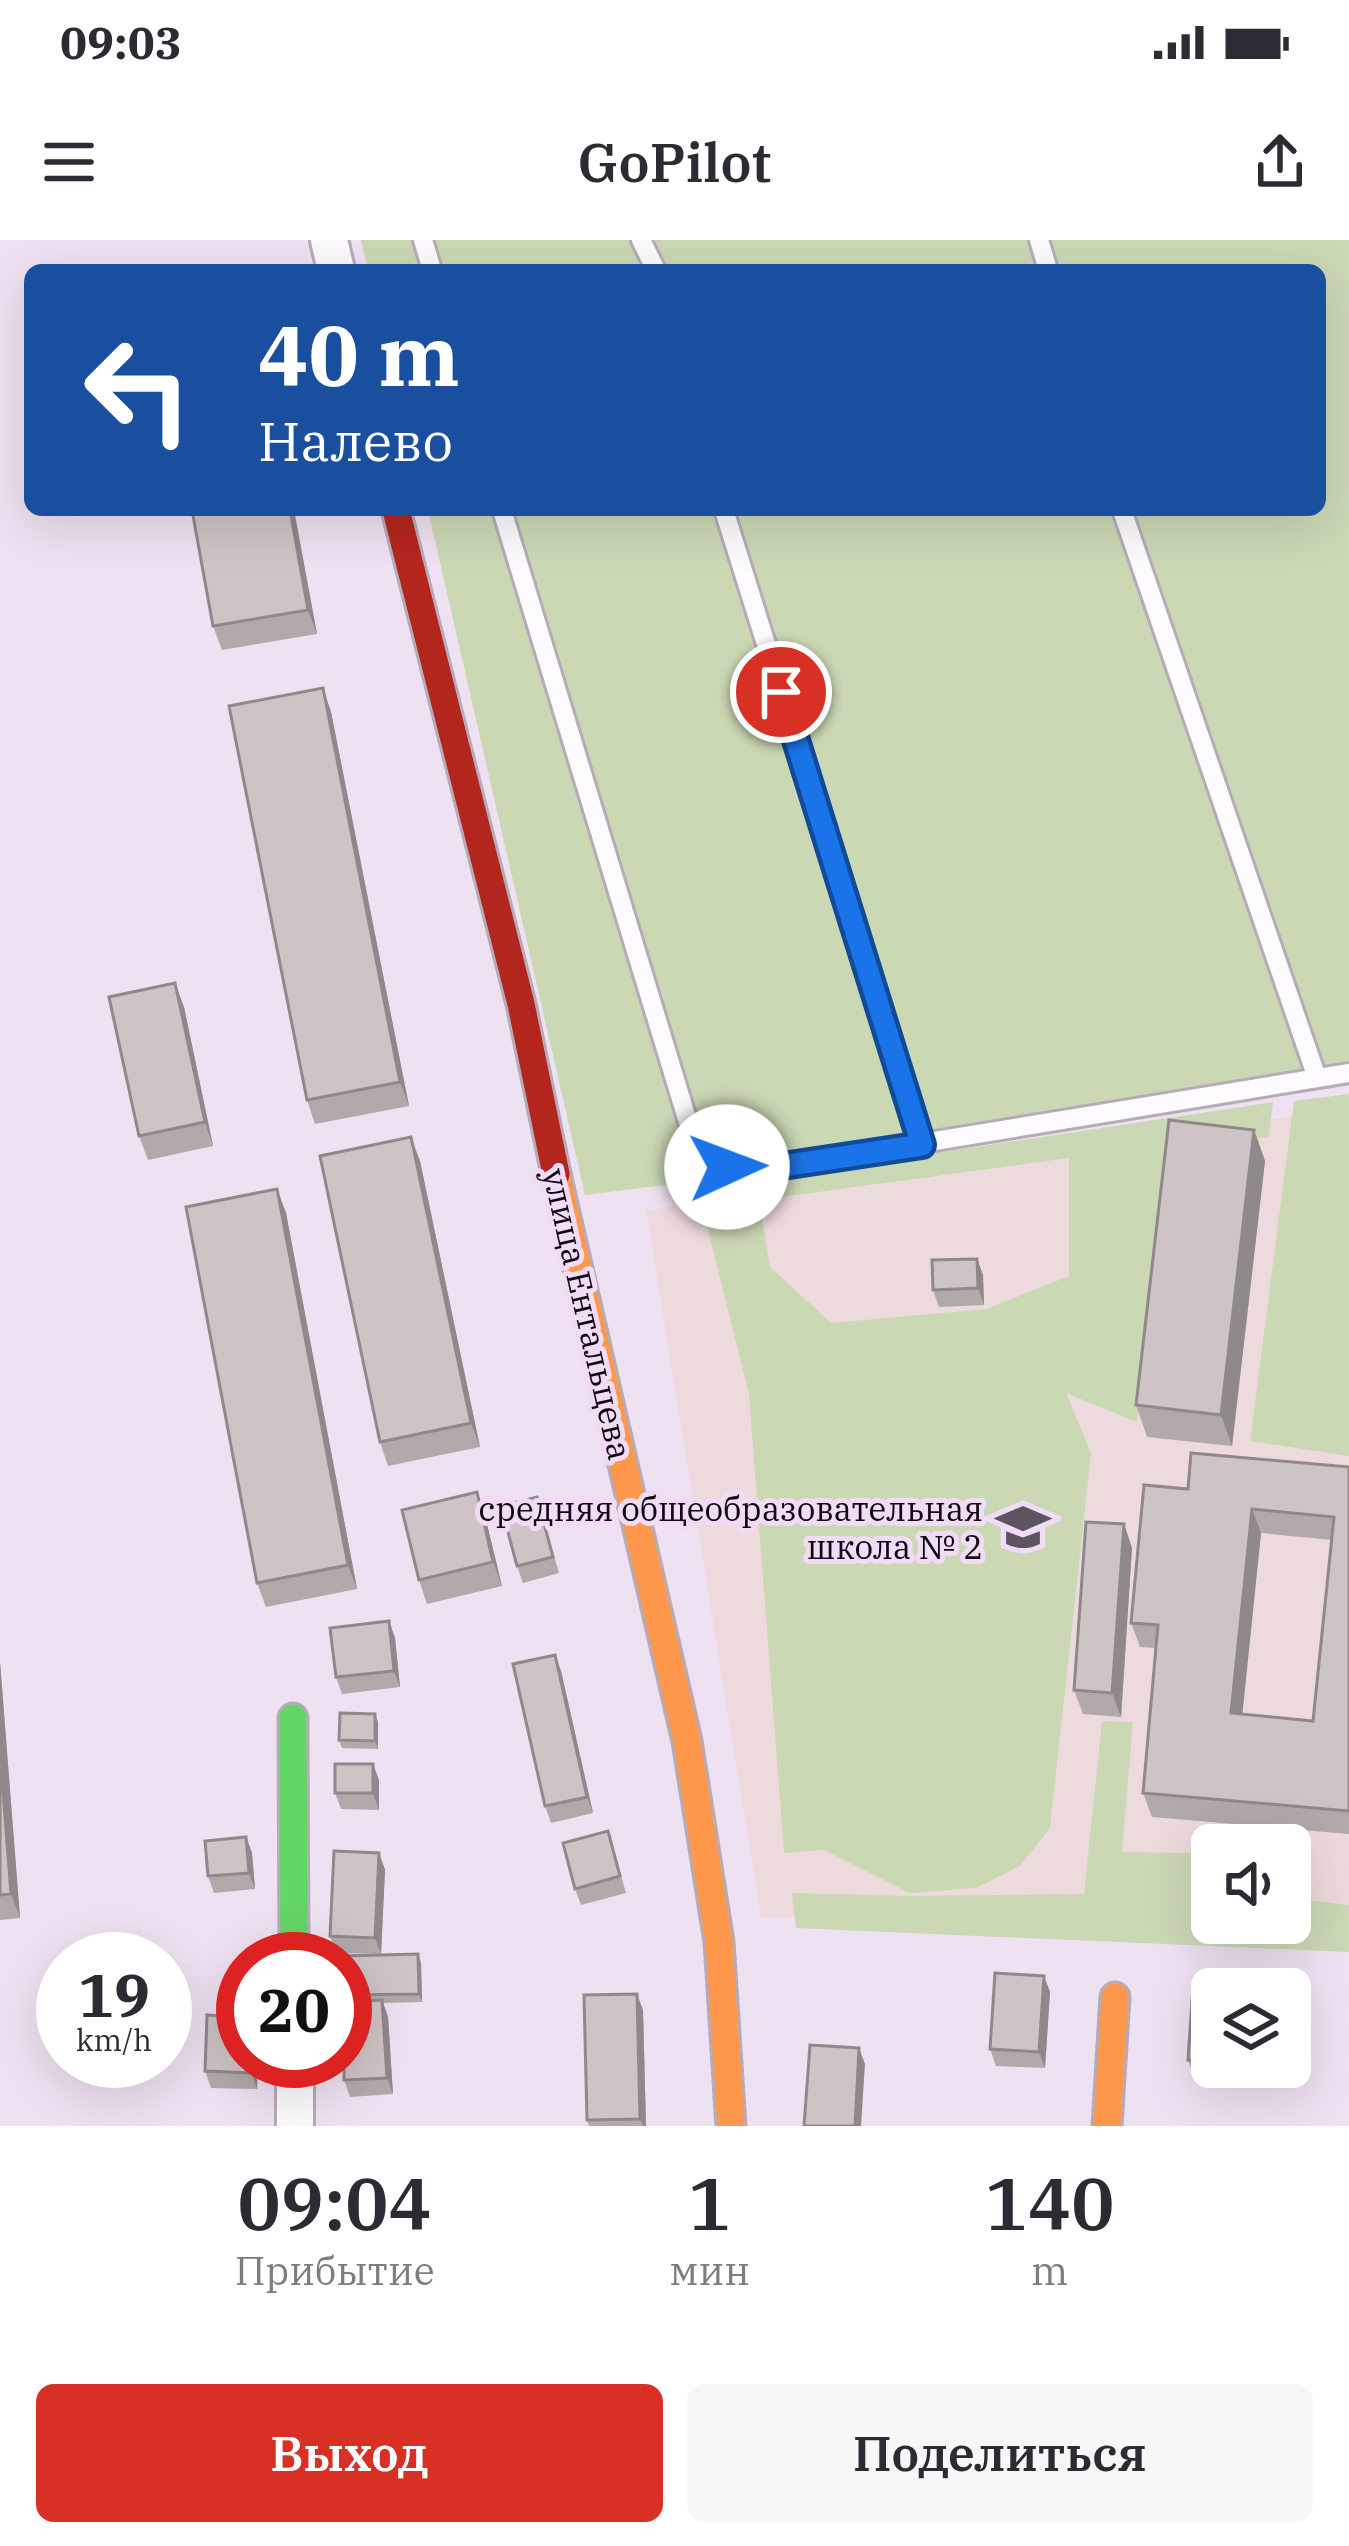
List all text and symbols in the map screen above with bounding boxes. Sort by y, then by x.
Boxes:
text: 09:03 [60,13,182,71]
text: GoPilot [578,127,771,197]
icon: menu [36,129,102,195]
icon: share [1247,129,1313,195]
text: 40 m [258,300,460,409]
icon: left [60,312,216,468]
text: Налево [258,406,453,476]
pin [730,641,832,743]
icon: arrive [748,659,814,725]
position arrow [664,1104,790,1230]
street label: улица Ентальцева [534,1164,642,1464]
place label: средняя общеобразовательная школа № 2 [478,1487,983,1568]
school or university icon: средняя общеобразовательная школа № 2 [994,1498,1052,1556]
map controls [1191,1824,1311,2088]
button: sound [1191,1824,1311,1944]
speed limit sign: 20 [216,1932,372,2088]
text: 19 [78,1955,150,2034]
button: layers [1191,1968,1311,2088]
text: km/h [76,2020,152,2059]
text: 09:04 [237,2156,432,2250]
text: 1 [688,2156,731,2250]
text: 140 [985,2156,1114,2250]
text: Прибытие [235,2245,435,2296]
text: мин [669,2245,750,2296]
text: m [1031,2245,1068,2296]
button: Выход [36,2384,663,2522]
button: Поделиться [687,2384,1313,2522]

